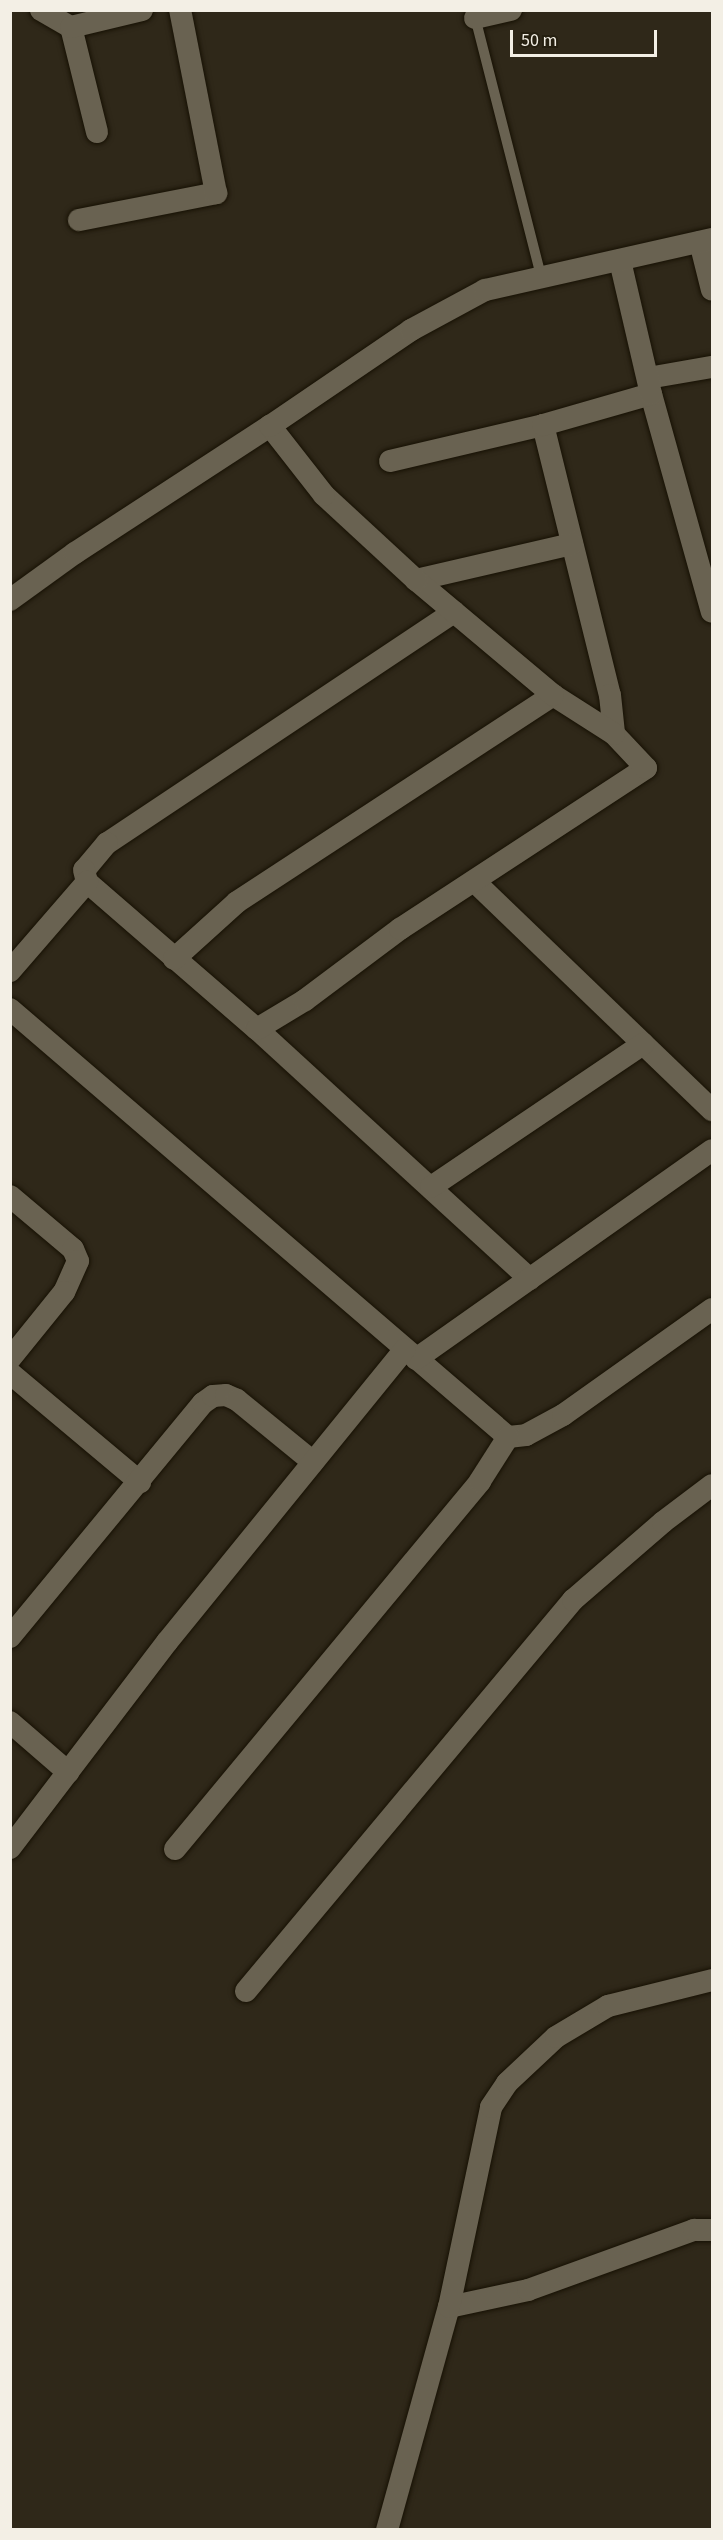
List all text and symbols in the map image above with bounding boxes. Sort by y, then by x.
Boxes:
scale bar [513,18,660,56]
text: 50 m [521,28,557,53]

